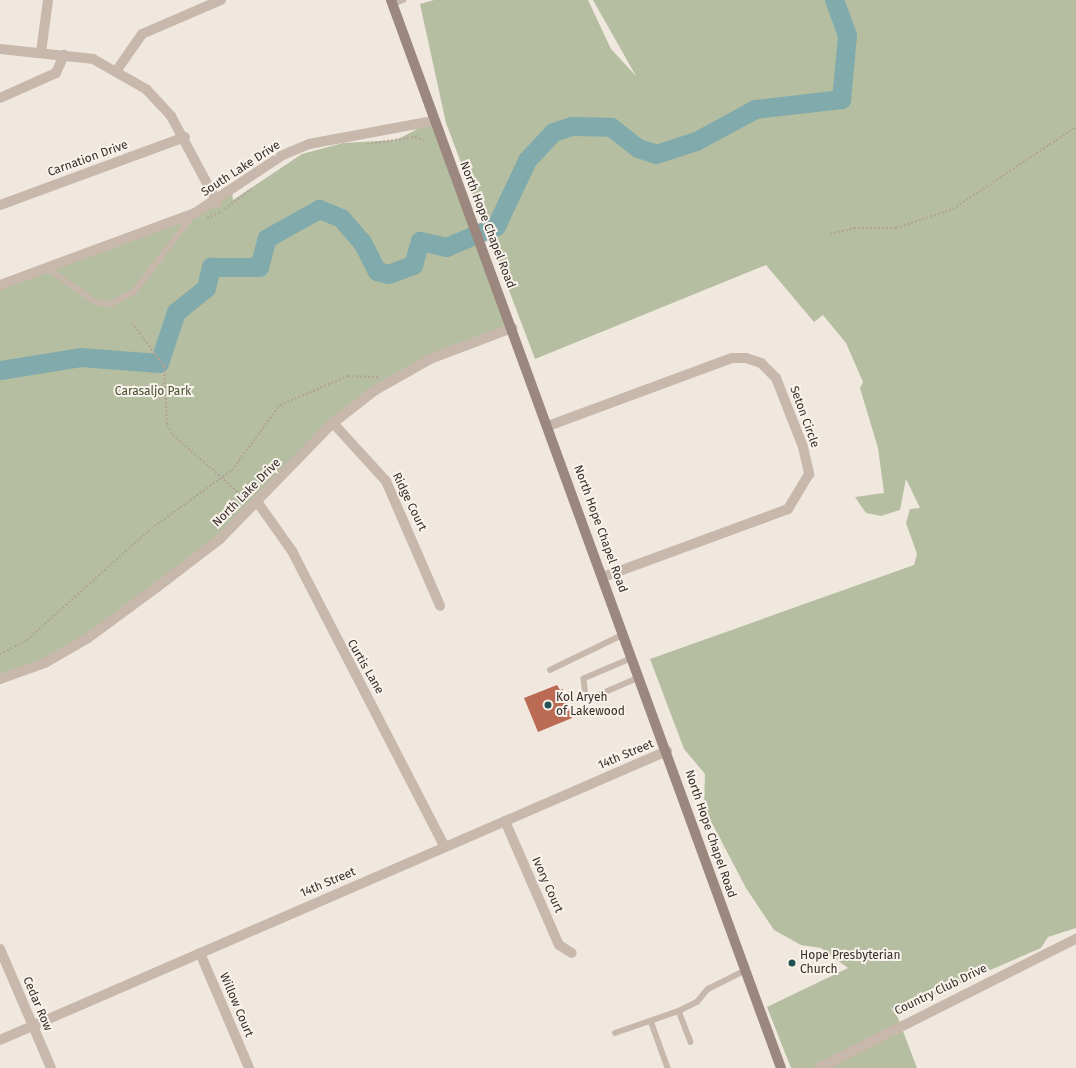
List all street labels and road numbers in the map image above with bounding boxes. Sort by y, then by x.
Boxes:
street label: Carnation Drive [46,138,130,180]
street label: South Lake Drive [199,138,283,200]
street label: North Hope Chapel Road [456,160,518,290]
street label: Seton Circle [786,384,822,450]
street label: North Lake Drive [210,456,284,530]
street label: North Hope Chapel Road [570,463,630,595]
street label: Ridge Court [389,471,429,533]
street label: Curtis Lane [344,637,386,697]
street label: 14th Street [596,737,656,773]
street label: North Hope Chapel Road [681,768,739,900]
street label: Ivory Court [528,855,566,915]
street label: 14th Street [298,865,358,901]
street label: Country Club Drive [892,961,990,1019]
street label: Willow Court [216,971,256,1039]
street label: Cedar Row [19,975,55,1033]

